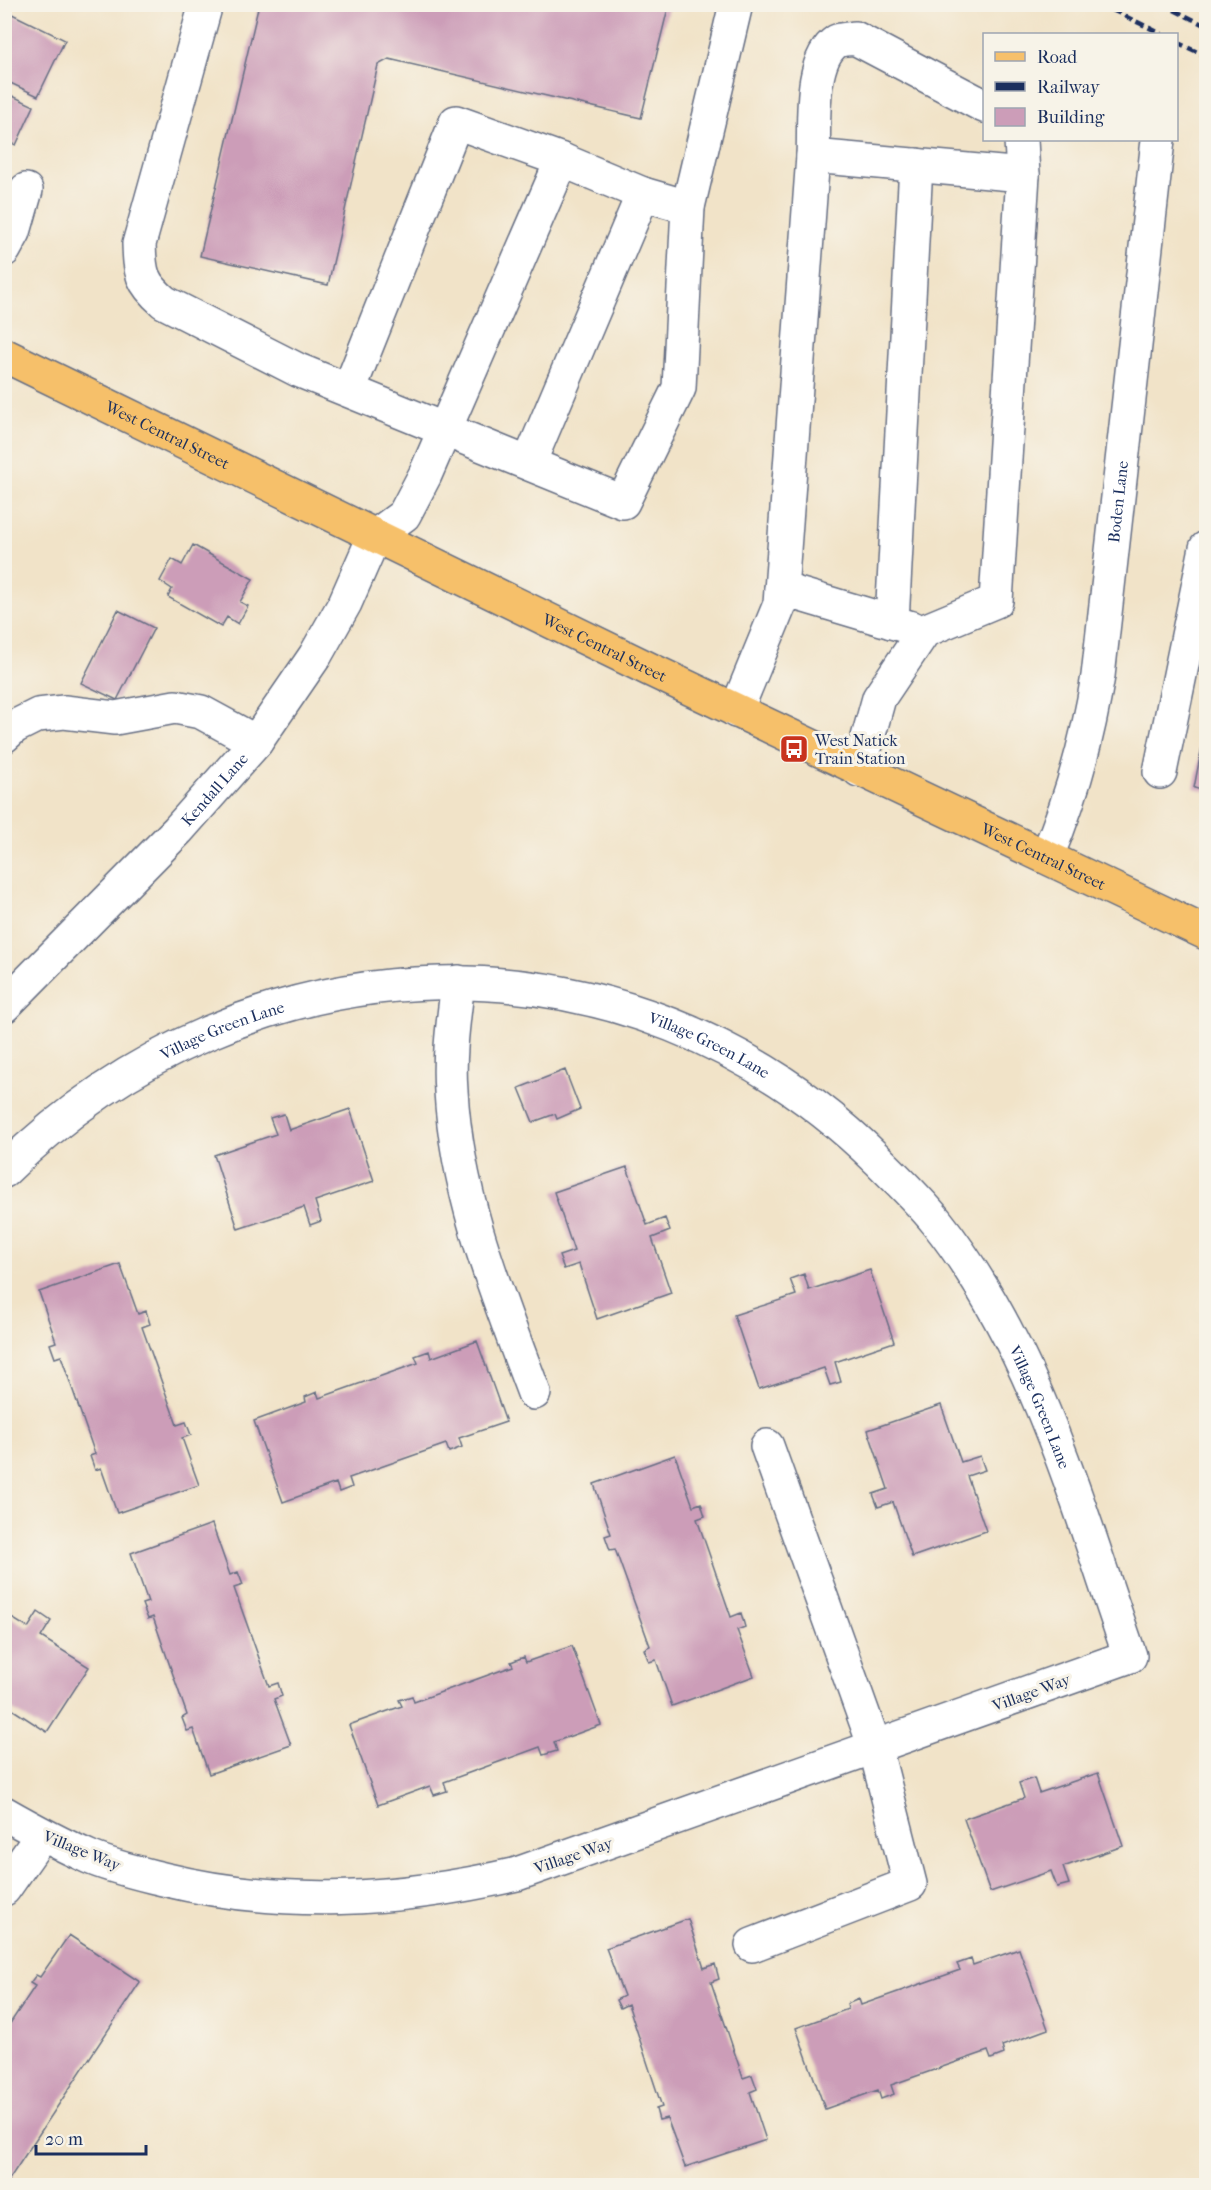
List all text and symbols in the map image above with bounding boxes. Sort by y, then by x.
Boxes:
legend [983,33,1178,141]
text: Road [1037,47,1077,68]
text: Railway [1037,77,1101,98]
text: Building [1037,107,1105,128]
street label: West Central Street [101,396,233,473]
street label: Boden Lane [1104,460,1132,544]
street label: West Central Street [538,609,670,686]
place label: West Natick Train Station [814,731,906,768]
bus stop icon: West Natick Train Station [778,733,810,765]
street label: Kendall Lane [177,749,252,830]
street label: West Central Street [977,818,1109,894]
street label: Village Green Lane [156,997,286,1064]
street label: Village Green Lane [645,1008,773,1082]
street label: Village Green Lane [1005,1341,1074,1472]
street label: Village Way [989,1669,1073,1716]
street label: Village Way [40,1826,124,1875]
street label: Village Way [531,1833,615,1878]
scale bar [36,2118,146,2156]
text: 20 m [45,2129,83,2150]

